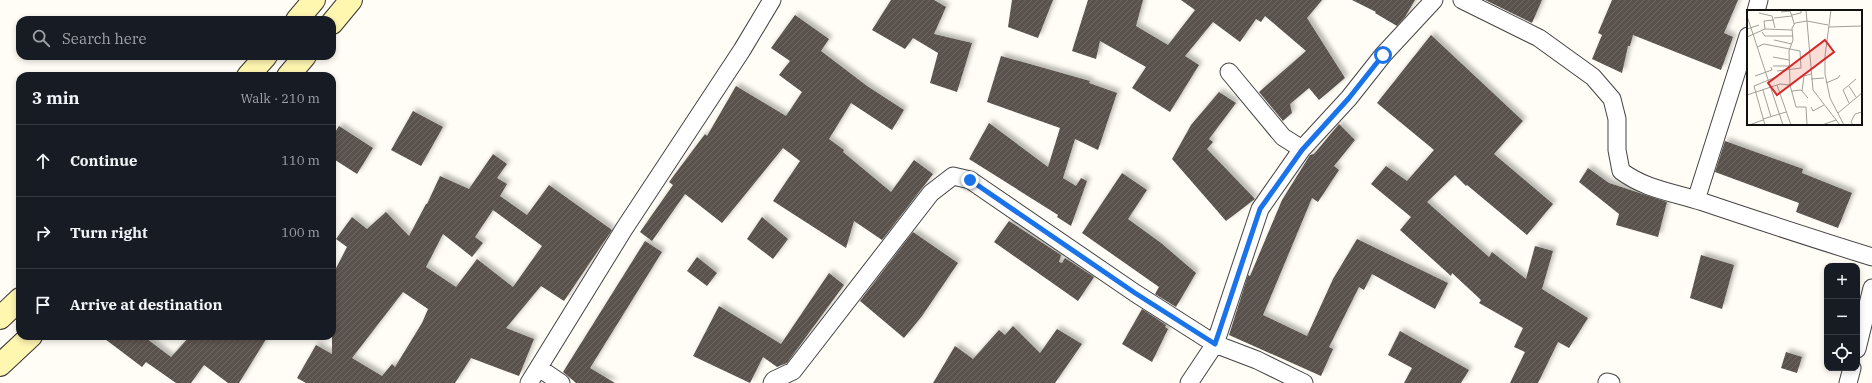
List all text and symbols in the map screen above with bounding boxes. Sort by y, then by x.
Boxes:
inset map [1747,10,1862,125]
search box [16,16,336,60]
icon: search [30,27,52,49]
text: Search here [62,29,147,48]
route start [1374,46,1392,64]
text: 3 min [32,87,80,109]
text: Walk · 210 m [241,90,320,107]
icon: ahead [32,150,54,172]
text: Continue [70,151,137,170]
text: 110 m [281,152,320,169]
route end [961,171,979,189]
icon: right [32,222,54,244]
text: Turn right [70,223,148,242]
text: 100 m [281,224,320,241]
map controls [1824,263,1860,371]
button: + [1824,263,1860,299]
icon: arrive [32,294,54,316]
text: Arrive at destination [70,295,222,314]
button: − [1824,299,1860,335]
button: locate [1824,335,1860,371]

